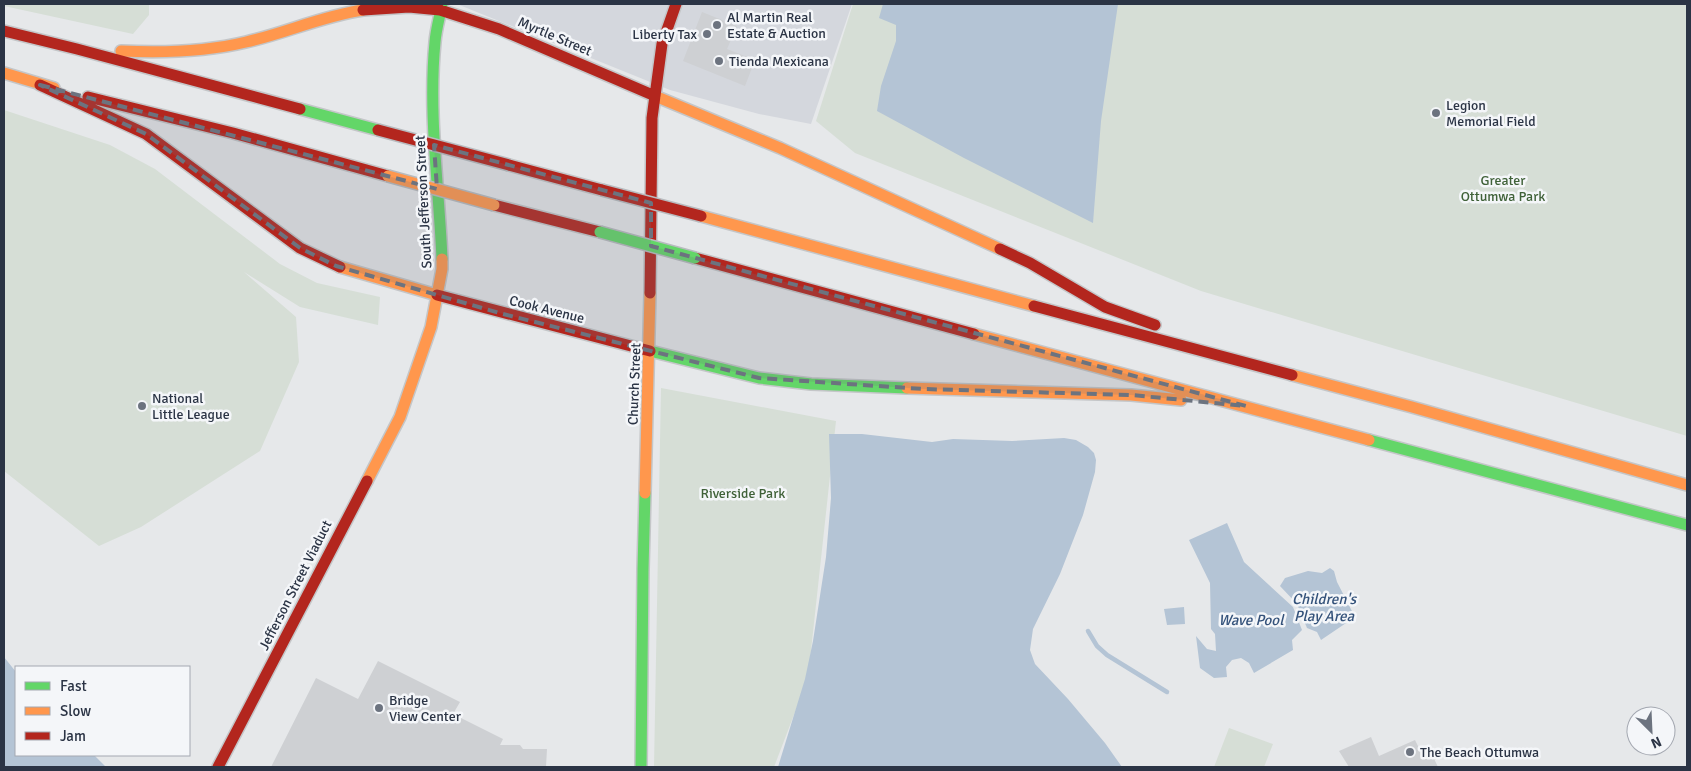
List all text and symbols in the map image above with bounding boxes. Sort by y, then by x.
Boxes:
place label: Al Martin Real Estate & Auction [727,9,826,42]
street label: Myrtle Street [515,13,594,60]
marker: Al Martin Real Estate & Auction [711,19,723,31]
place label: Liberty Tax [632,26,698,43]
marker: Liberty Tax [701,28,713,40]
place label: Tienda Mexicana [729,53,829,70]
marker: Tienda Mexicana [713,55,725,67]
place label: Legion Memorial Field [1446,97,1536,130]
marker: Legion Memorial Field [1430,107,1442,119]
street label: South Jefferson Street [412,135,435,269]
park label: Greater Ottumwa Park [1461,172,1545,205]
street label: Cook Avenue [508,292,586,327]
street label: Church Street [625,342,644,425]
place label: National Little League [152,390,230,423]
marker: National Little League [136,400,148,412]
park label: Riverside Park [701,485,785,502]
street label: Jefferson Street Viaduct [255,517,336,653]
water label: Children's Play Area [1292,590,1357,625]
water label: Wave Pool [1218,611,1285,629]
legend [15,666,190,756]
text: Fast [60,677,87,695]
place label: Bridge View Center [389,692,462,725]
text: Slow [60,702,91,720]
marker: Bridge View Center [373,702,385,714]
north arrow [1626,706,1676,756]
text: Jam [60,727,86,745]
text: N [1648,733,1664,752]
place label: The Beach Ottumwa [1420,744,1539,761]
marker: The Beach Ottumwa [1404,746,1416,758]

